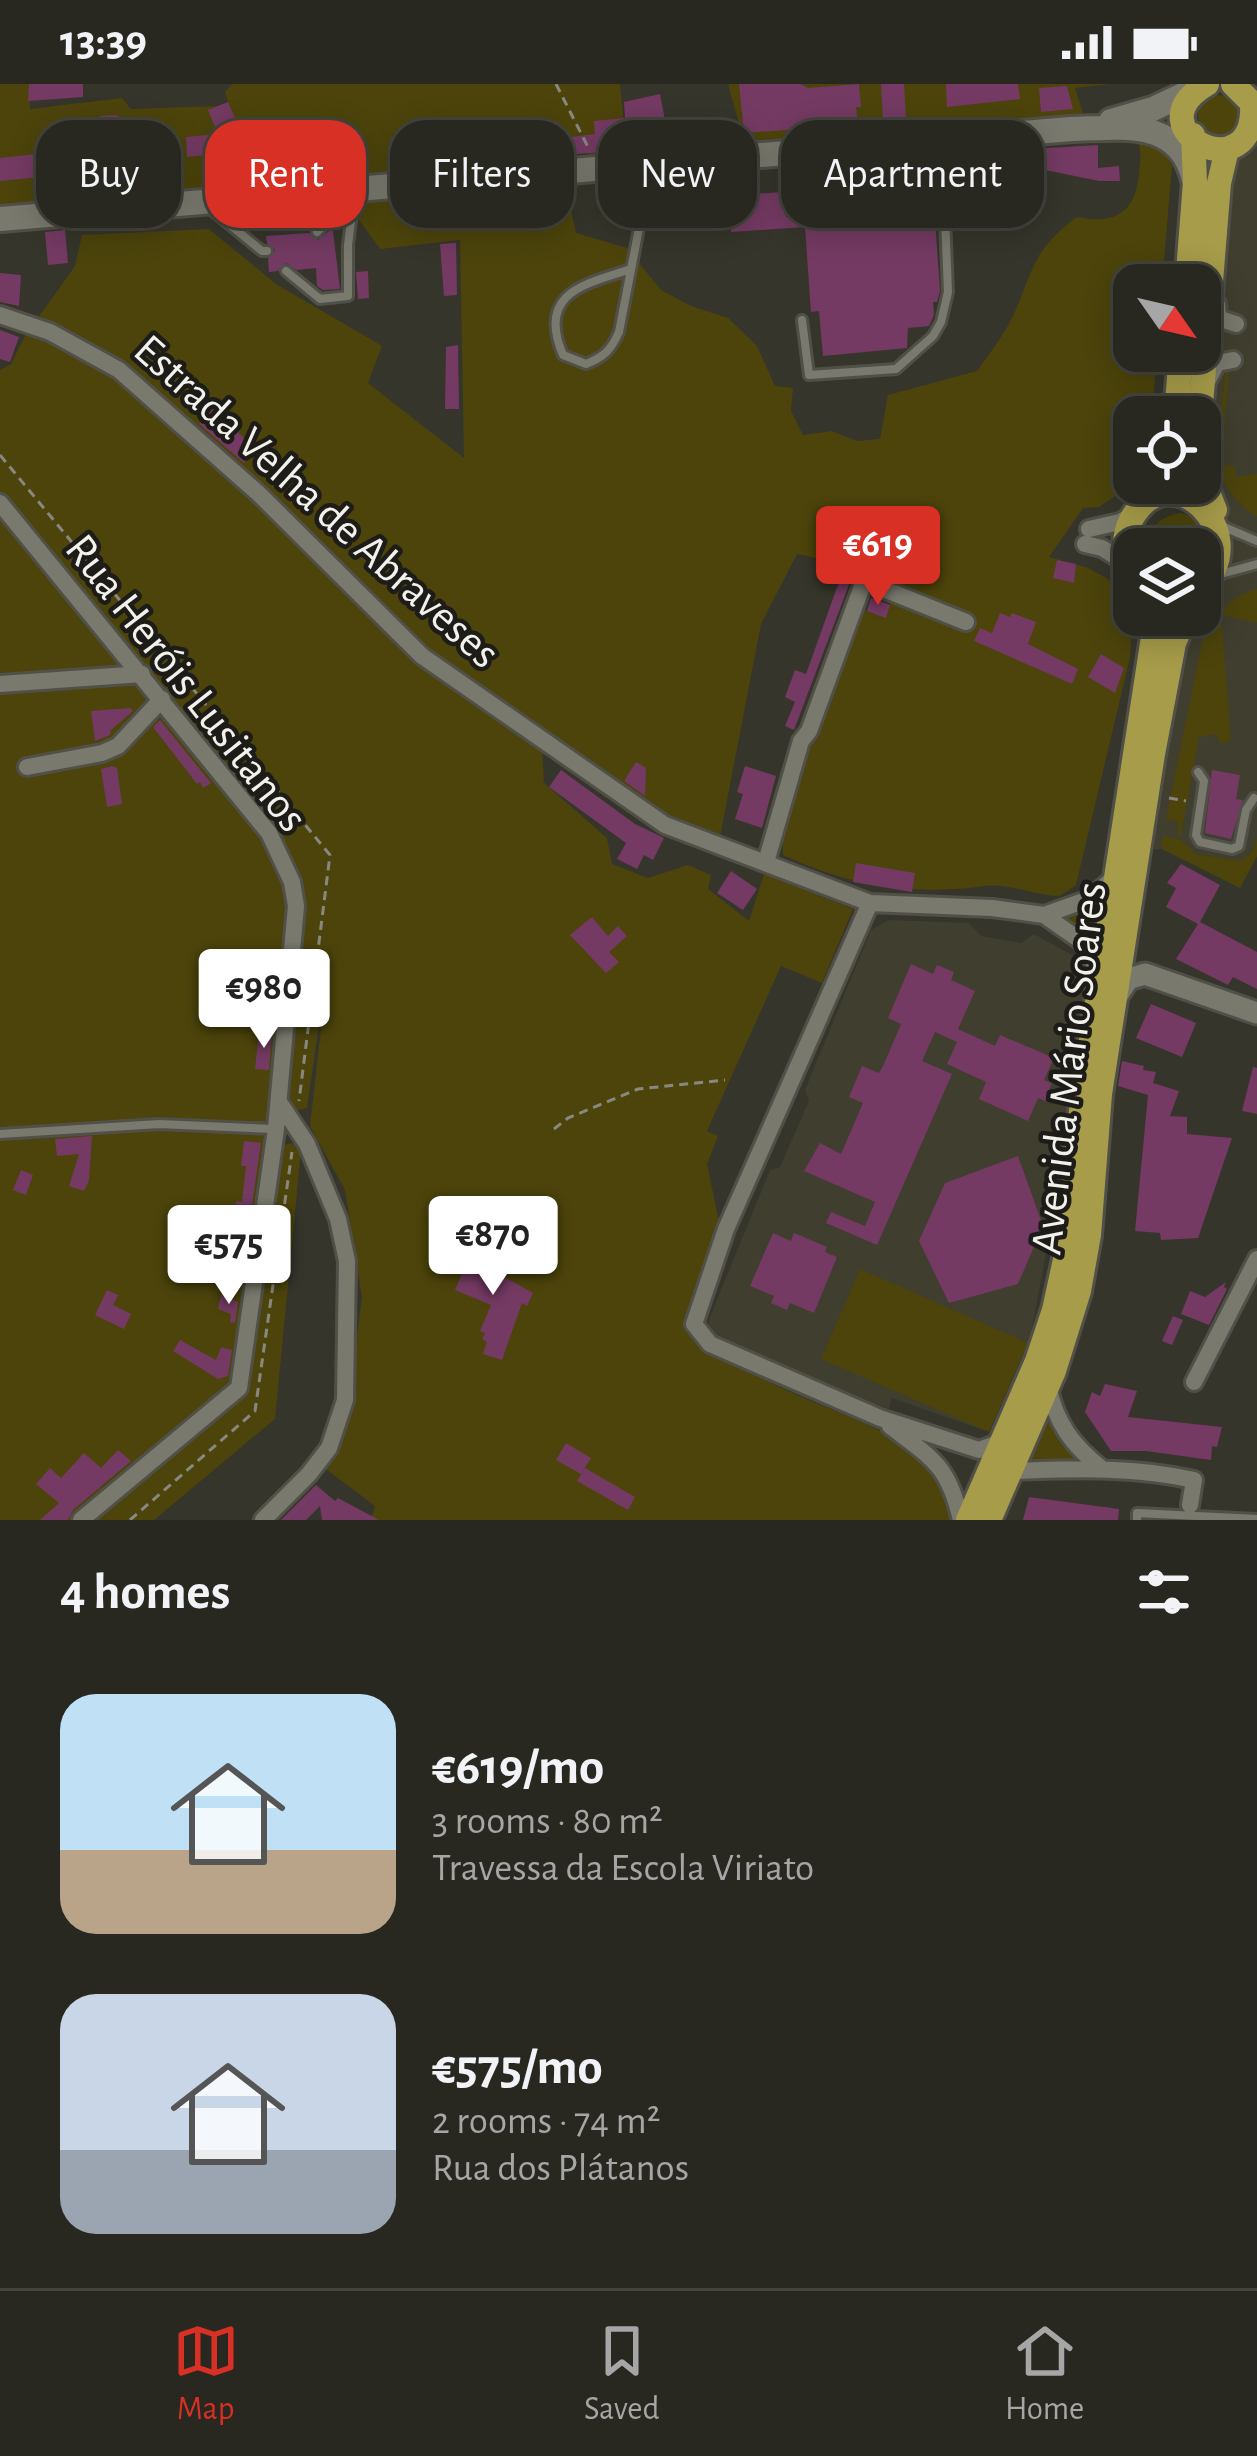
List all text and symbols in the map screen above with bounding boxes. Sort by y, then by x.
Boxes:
text: 13:39 [60,19,147,64]
chip: Buy [36,120,181,228]
chip: Rent [205,120,366,228]
chip: Filters [390,120,574,228]
chip: New [598,120,757,228]
chip: Apartment [781,120,1044,228]
north arrow [1113,264,1221,372]
map controls [1113,264,1221,636]
street label: Estrada Velha de Abraveses [125,327,507,677]
button: locate [1113,396,1221,504]
pin: €619 [807,506,949,608]
text: €619 [843,525,913,564]
street label: Rua Heróis Lusitanos [56,527,316,841]
button: layers [1113,528,1221,636]
street label: Avenida Mário Soares [1024,879,1115,1257]
pin: €980 [193,949,335,1051]
text: €980 [226,968,302,1007]
pin: €870 [422,1196,564,1298]
pin: €575 [158,1205,300,1307]
text: €870 [456,1215,530,1254]
text: €575 [195,1224,263,1263]
icon: filters [1131,1559,1197,1625]
text: 4 homes [60,1567,230,1618]
icon: home [156,1742,300,1886]
text: €619/mo [432,1742,604,1793]
text: 3 rooms · 80 m² [432,1802,663,1841]
text: Travessa da Escola Viriato [432,1849,814,1888]
icon: home [156,2042,300,2186]
text: €575/mo [432,2042,603,2093]
text: 2 rooms · 74 m² [432,2102,660,2141]
text: Rua dos Plátanos [432,2149,689,2188]
tab: Map [173,2318,239,2430]
tab: Saved [584,2318,660,2430]
tab: Home [1005,2318,1084,2430]

